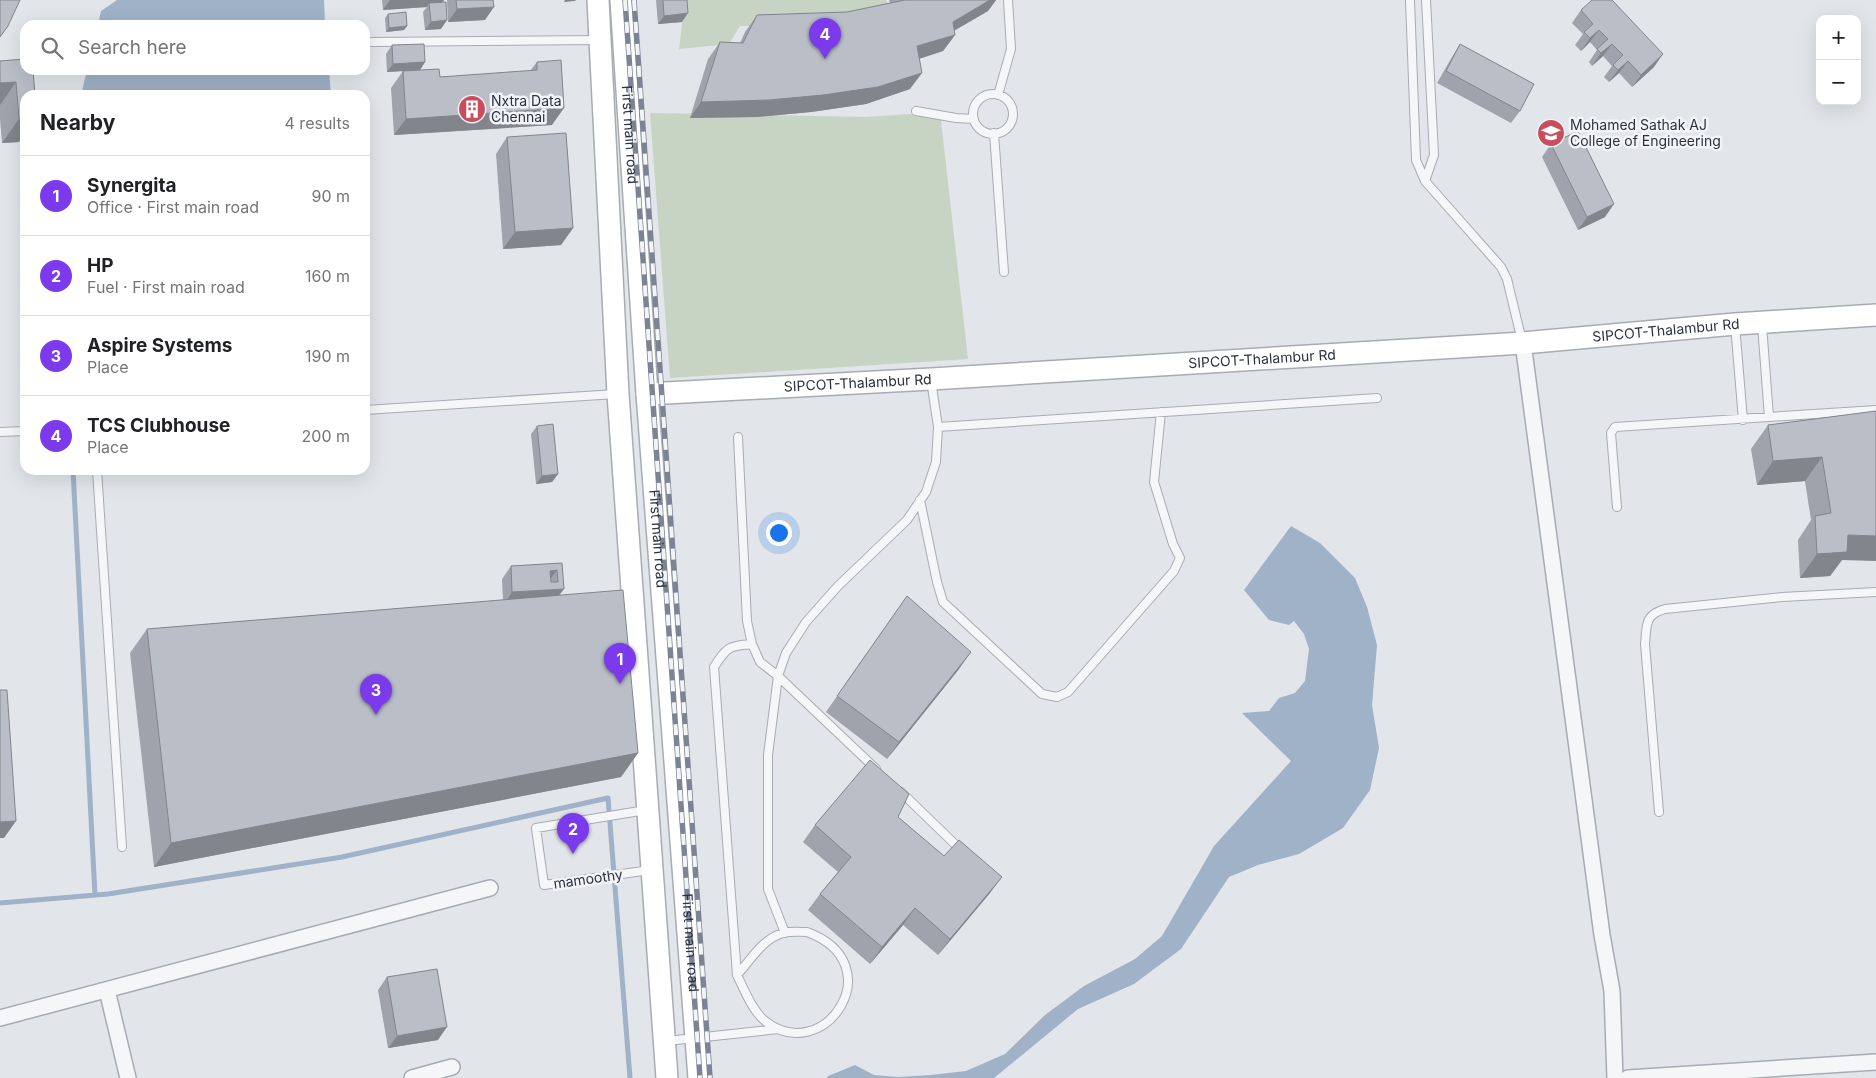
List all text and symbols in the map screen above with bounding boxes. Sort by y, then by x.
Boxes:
map controls [1816,15,1861,105]
button: + [1816,15,1861,60]
pin: 4 [809,18,841,59]
search box [20,20,370,75]
icon: search [38,34,66,62]
text: Search here [78,36,187,59]
button: − [1816,60,1861,105]
street label: First main road [619,85,642,184]
place label: Nxtra Data Chennai [491,92,562,125]
building icon: Nxtra Data Chennai [457,94,487,124]
text: Nearby [40,110,115,135]
text: 4 results [285,113,350,133]
place label: Mohamed Sathak AJ College of Engineering [1570,116,1721,149]
school or university icon: Mohamed Sathak AJ College of Engineering [1536,118,1566,148]
text: Synergita [87,174,177,197]
text: 1 [53,186,59,206]
text: 90 m [311,186,350,206]
text: Office · First main road [87,197,259,217]
text: HP [87,254,114,277]
text: 2 [51,266,61,286]
text: 160 m [305,266,350,286]
text: Fuel · First main road [87,277,245,297]
street label: SIPCOT-Thalambur Rd [1591,315,1740,345]
text: Aspire Systems [87,334,232,357]
street label: SIPCOT-Thalambur Rd [1188,345,1336,371]
text: 3 [51,346,61,366]
text: 190 m [305,346,350,366]
text: Place [87,357,129,377]
street label: SIPCOT-Thalambur Rd [783,370,932,395]
text: TCS Clubhouse [87,414,230,437]
text: 4 [51,426,61,446]
text: 200 m [302,426,350,446]
text: Place [87,437,129,457]
street label: First main road [646,489,671,589]
your location [766,520,792,546]
pin: 1 [604,643,636,684]
pin: 3 [360,674,392,715]
pin: 2 [557,813,589,854]
street label: mamoothy [552,865,624,892]
street label: First main road [679,893,703,992]

